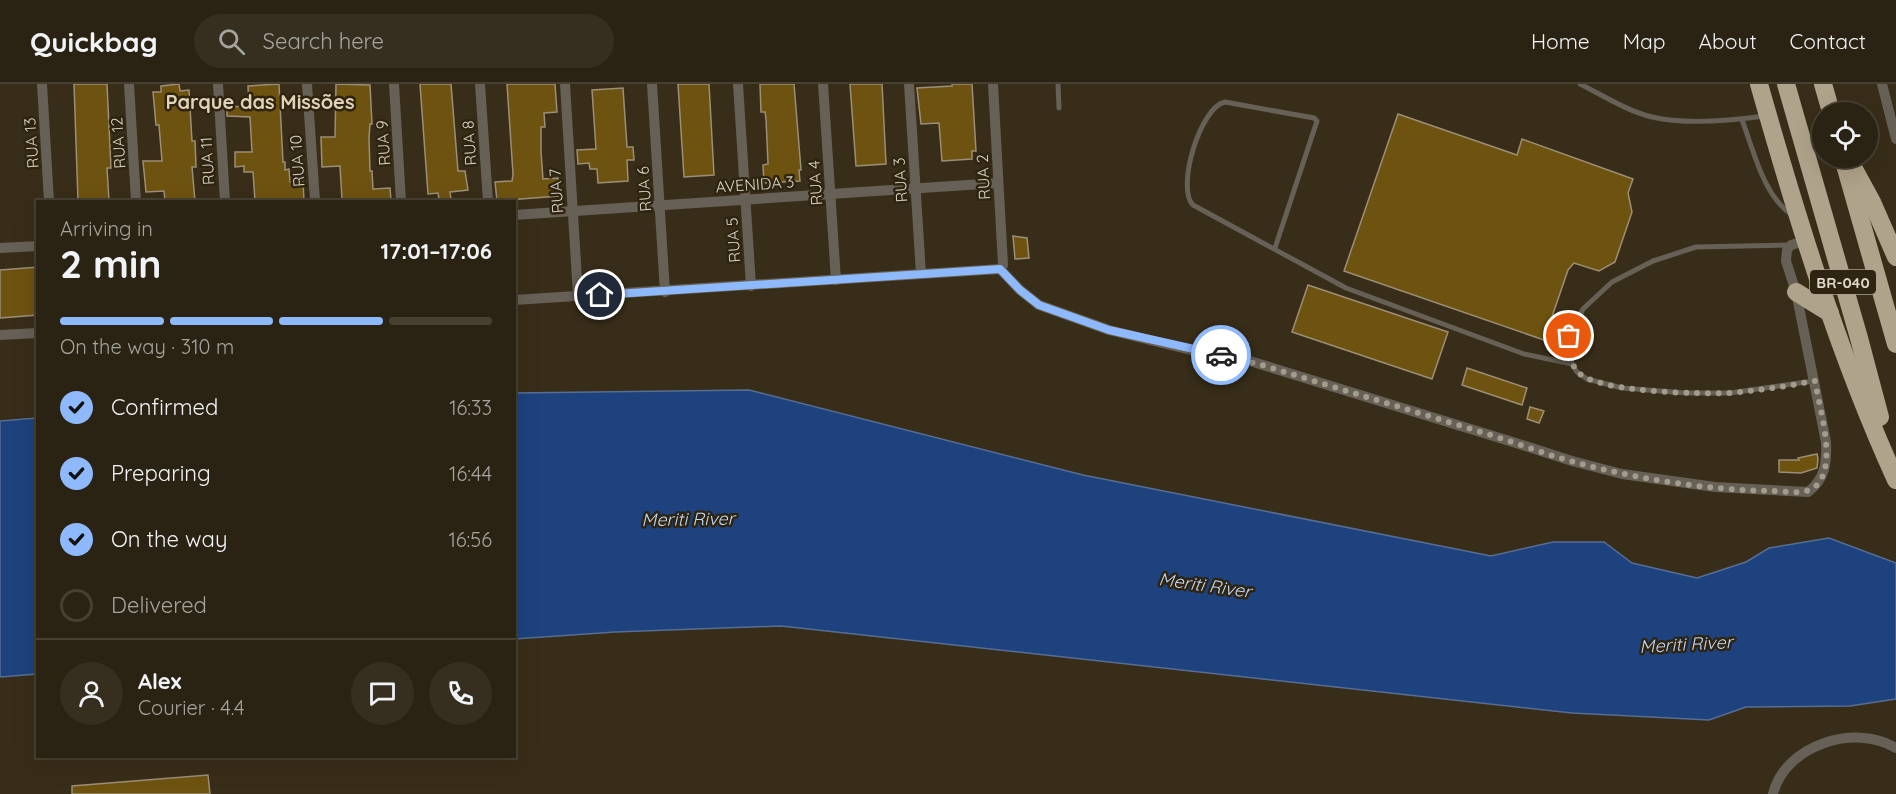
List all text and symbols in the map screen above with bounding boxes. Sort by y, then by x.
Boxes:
search box [194,14,614,68]
text: Quickbag [30,24,158,59]
icon: search [215,25,248,58]
text: Search here [263,27,384,55]
text: Home [1531,28,1590,54]
text: Map [1623,28,1666,54]
text: About [1699,28,1757,54]
text: Contact [1790,28,1866,54]
district label: Parque das Missões [165,89,355,114]
map controls [1812,102,1878,168]
button: locate [1812,102,1878,168]
street label: RUA 13 [19,117,43,169]
street label: RUA 12 [106,117,130,169]
street label: RUA 9 [371,120,395,166]
street label: RUA 8 [457,120,481,166]
street label: RUA 10 [285,134,309,188]
street label: RUA 11 [196,136,218,186]
street label: RUA 2 [972,154,994,200]
street label: RUA 3 [888,157,912,203]
street label: RUA 4 [803,160,827,206]
street label: RUA 6 [632,165,656,212]
street label: RUA 7 [544,168,568,214]
street label: AVENIDA 3 [715,171,795,197]
text: Arriving in [60,216,153,241]
street label: RUA 5 [721,217,745,263]
text: 17:01–17:06 [381,237,492,265]
text: 2 min [60,239,162,288]
pin [574,269,625,320]
road number: BR-040 [1810,270,1876,294]
icon: home [583,278,616,311]
pin [1543,310,1594,361]
icon: bag [1552,319,1585,352]
courier [1191,325,1251,385]
text: On the way · 310 m [60,334,234,359]
icon: car [1205,339,1238,372]
icon: check [60,391,93,424]
text: Confirmed [111,393,218,421]
text: 16:33 [449,395,492,420]
icon: check [60,457,93,490]
text: Preparing [111,459,211,487]
text: 16:44 [449,461,492,486]
water label: Meriti River [641,507,737,531]
icon: check [60,523,93,556]
text: On the way [111,525,227,553]
text: 16:56 [448,527,492,552]
water label: Meriti River [1157,567,1255,603]
text: Delivered [111,591,207,619]
water label: Meriti River [1639,630,1735,658]
button: person [60,662,123,725]
button: chat [351,662,414,725]
button: phone [429,662,492,725]
text: Alex [138,667,181,695]
text: Courier · 4.4 [138,695,244,720]

